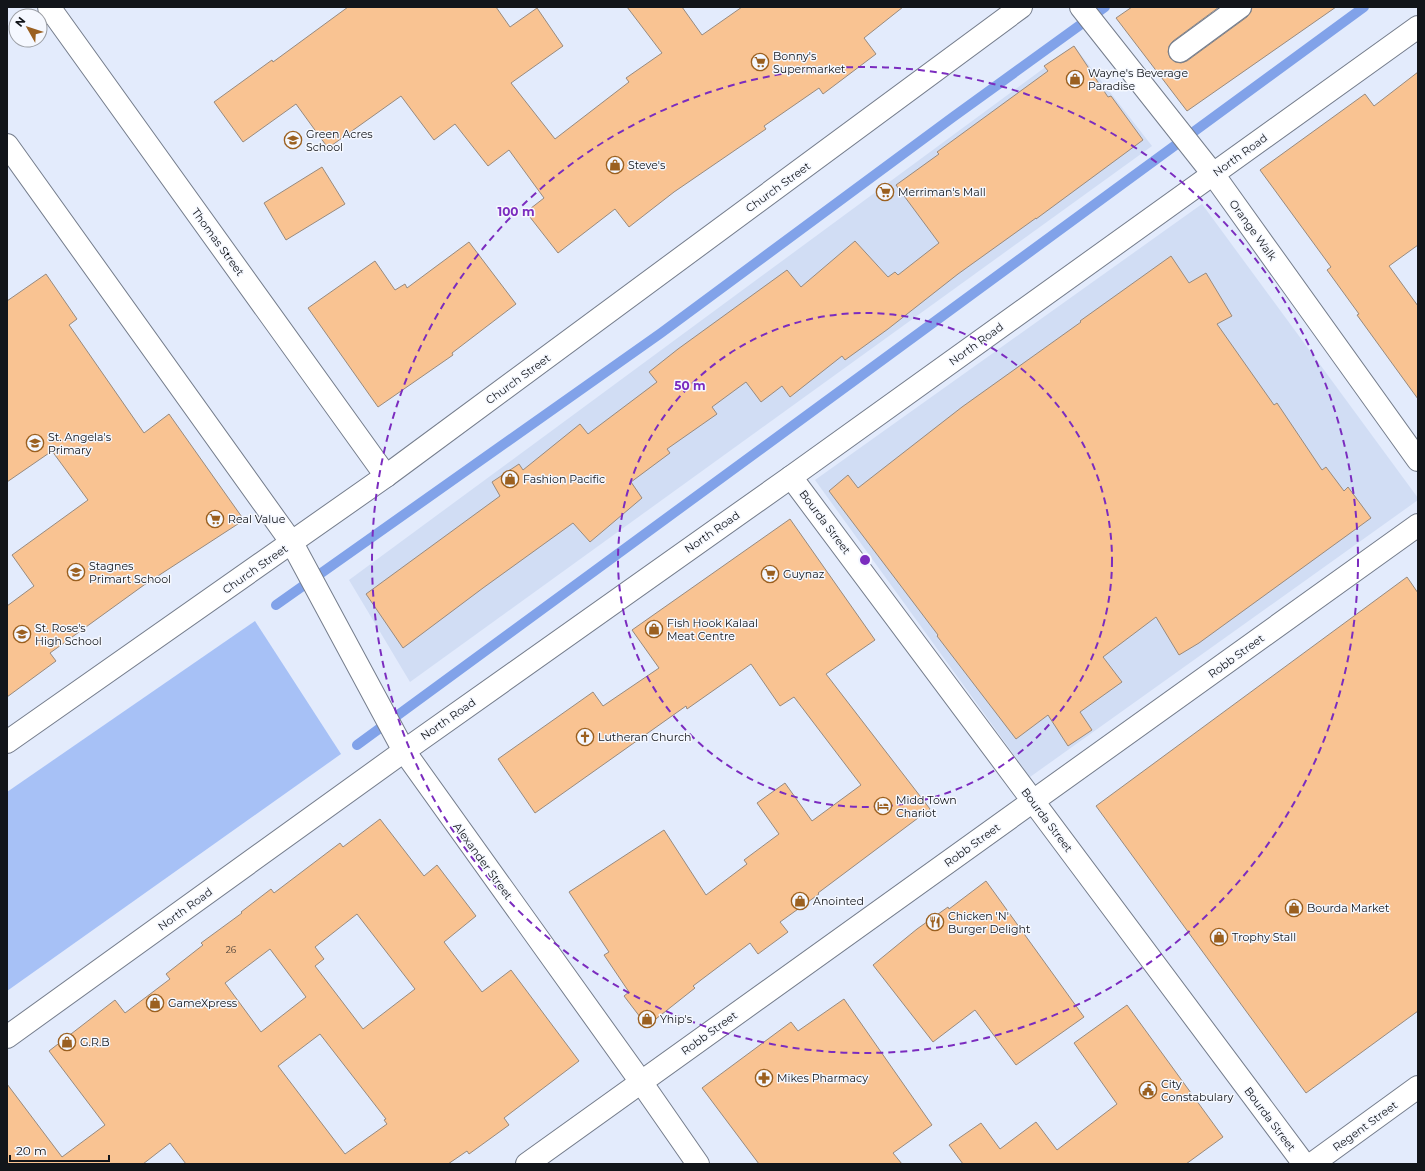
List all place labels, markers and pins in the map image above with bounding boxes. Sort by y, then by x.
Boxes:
place label: Bonny's Supermarket [773,49,846,76]
supermarket icon: Bonny's Supermarket [750,52,770,72]
place label: Wayne's Beverage Paradise [1088,66,1188,93]
shop icon: Wayne's Beverage Paradise [1065,69,1085,89]
place label: Green Acres School [306,127,373,154]
school or university icon: Green Acres School [283,130,303,150]
shop icon: Steve's [605,155,625,175]
place label: Steve's [628,158,666,172]
supermarket icon: Merriman's Mall [875,182,895,202]
place label: Merriman's Mall [898,185,986,199]
place label: St. Angela's Primary [48,430,112,457]
school or university icon: St. Angela's Primary [25,433,45,453]
shop icon: Fashion Pacific [500,469,520,489]
place label: Fashion Pacific [523,472,605,486]
supermarket icon: Real Value [205,509,225,529]
place label: Real Value [228,512,286,526]
centre of rings [858,553,872,567]
place label: Stagnes Primart School [89,559,171,586]
school or university icon: Stagnes Primart School [66,562,86,582]
supermarket icon: Guynaz [760,564,780,584]
place label: Guynaz [783,567,825,581]
place label: Fish Hook Kalaal Meat Centre [667,616,758,643]
shop icon: Fish Hook Kalaal Meat Centre [644,619,664,639]
place label: St. Rose's High School [35,621,102,648]
school or university icon: St. Rose's High School [12,624,32,644]
church icon: Lutheran Church [575,727,595,747]
place label: Lutheran Church [598,730,692,744]
place label: Midd Town Chariot [896,793,957,820]
hotel icon: Midd Town Chariot [873,796,893,816]
shop icon: Anointed [790,891,810,911]
place label: Anointed [813,894,864,908]
shop icon: Bourda Market [1284,898,1304,918]
place label: Bourda Market [1307,901,1390,915]
place label: Chicken 'N' Burger Delight [948,909,1031,936]
restaurant icon: Chicken 'N' Burger Delight [925,912,945,932]
shop icon: Trophy Stall [1209,927,1229,947]
place label: Trophy Stall [1232,930,1296,944]
shop icon: GameXpress [145,993,165,1013]
place label: GameXpress [168,996,238,1010]
shop icon: Yhip's [637,1009,657,1029]
place label: Yhip's [660,1012,693,1026]
shop icon: G.R.B [57,1032,77,1052]
place label: G.R.B [80,1035,110,1049]
pharmacy icon: Mikes Pharmacy [754,1068,774,1088]
place label: Mikes Pharmacy [777,1071,868,1085]
place label: City Constabulary [1161,1077,1234,1104]
public building icon: City Constabulary [1138,1080,1158,1100]

